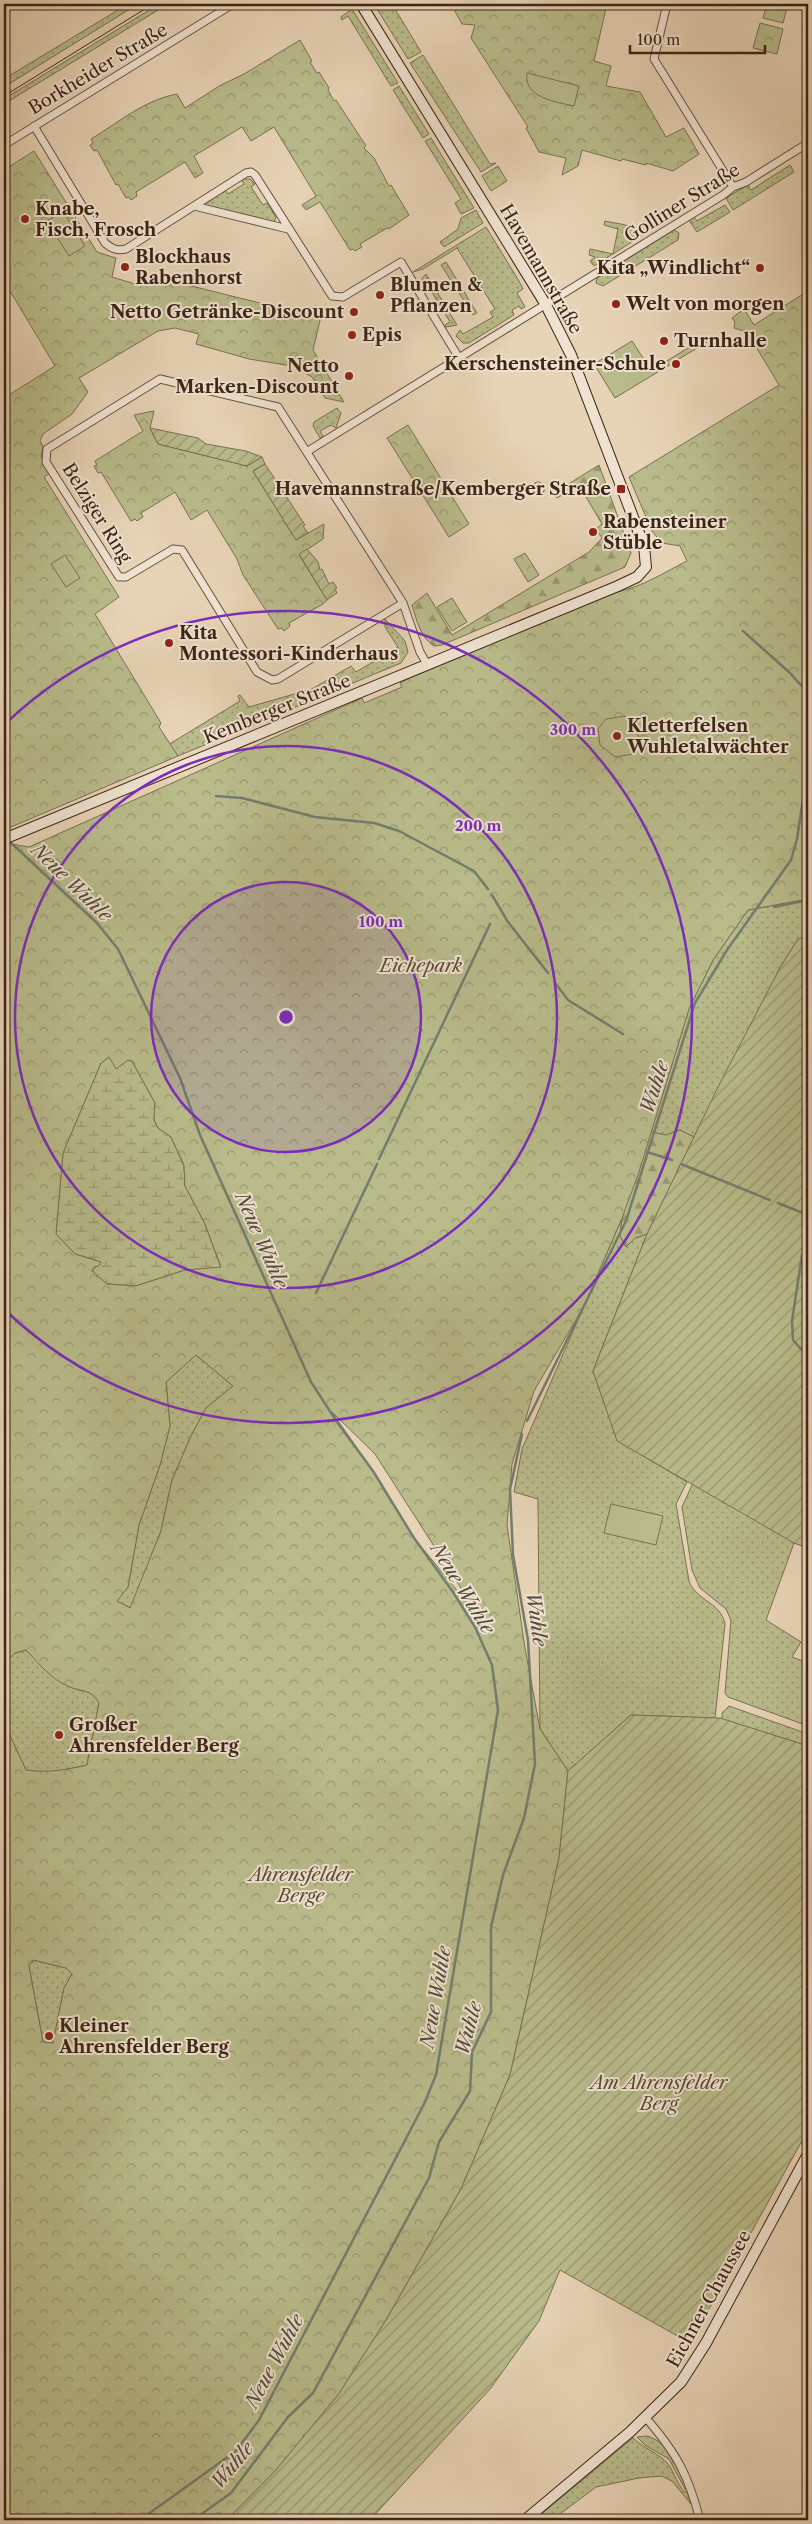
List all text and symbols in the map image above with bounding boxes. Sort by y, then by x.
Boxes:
street label: Borkheider Straße [25,19,171,119]
scale bar [630,22,764,54]
text: 100 m [637,30,680,49]
street label: Golliner Straße [620,159,744,247]
place label: Knabe, Fisch, Frosch [35,198,157,241]
street label: Havemannstraße [495,200,587,338]
marker: Knabe, Fisch, Frosch [19,213,31,225]
place label: Blockhaus Rabenhorst [135,246,243,289]
place label: Kita „Windlicht“ [597,257,750,279]
marker: Blockhaus Rabenhorst [119,261,131,273]
marker: Kita „Windlicht“ [754,262,766,274]
place label: Blumen & Pflanzen [390,274,482,317]
marker: Blumen & Pflanzen [374,289,386,301]
place label: Welt von morgen [625,293,785,315]
marker: Welt von morgen [610,298,622,310]
place label: Netto Getränke-Discount [110,301,345,323]
marker: Netto Getränke-Discount [348,306,360,318]
place label: Epis [362,324,402,346]
marker: Epis [346,329,358,341]
place label: Turnhalle [674,330,767,352]
marker: Turnhalle [658,335,670,347]
place label: Kerschensteiner-Schule [444,353,666,375]
place label: Netto Marken-Discount [175,355,340,398]
marker: Kerschensteiner-Schule [670,358,682,370]
marker: Netto Marken-Discount [343,370,355,382]
street label: Belziger Ring [58,459,137,567]
place label: Havemannstraße/Kemberger Straße [275,478,611,500]
marker: Havemannstraße/Kemberger Straße [615,483,627,495]
place label: Rabensteiner Stüble [603,511,727,554]
marker: Rabensteiner Stüble [587,526,599,538]
place label: Kita Montessori-Kinderhaus [179,622,398,665]
marker: Kita Montessori-Kinderhaus [163,637,175,649]
street label: Kemberger Straße [200,669,354,749]
place label: Kletterfelsen Wuhletalwächter [626,715,789,758]
text: 300 m [550,720,596,739]
marker: Kletterfelsen Wuhletalwächter [611,730,623,742]
text: 200 m [455,816,501,835]
water label: Neue Wuhle [25,837,117,927]
text: 100 m [359,912,403,931]
park label: Eichepark [378,955,463,977]
centre of rings [277,1008,295,1026]
water label: Wuhle [635,1057,674,1117]
water label: Neue Wuhle [229,1187,293,1293]
water label: Neue Wuhle [424,1537,500,1639]
water label: Wuhle [521,1590,552,1648]
place label: Großer Ahrensfelder Berg [68,1714,239,1757]
marker: Großer Ahrensfelder Berg [53,1729,65,1741]
park label: Ahrensfelder Berge [246,1864,355,1907]
water label: Neue Wuhle [415,1943,456,2052]
water label: Wuhle [450,1998,487,2057]
place label: Kleiner Ahrensfelder Berg [58,2015,229,2058]
marker: Kleiner Ahrensfelder Berg [43,2030,55,2042]
park label: Am Ahrensfelder Berg [588,2072,729,2115]
street label: Eichner Chaussee [662,2227,756,2371]
water label: Neue Wuhle [239,2310,309,2414]
water label: Wuhle [206,2436,259,2494]

